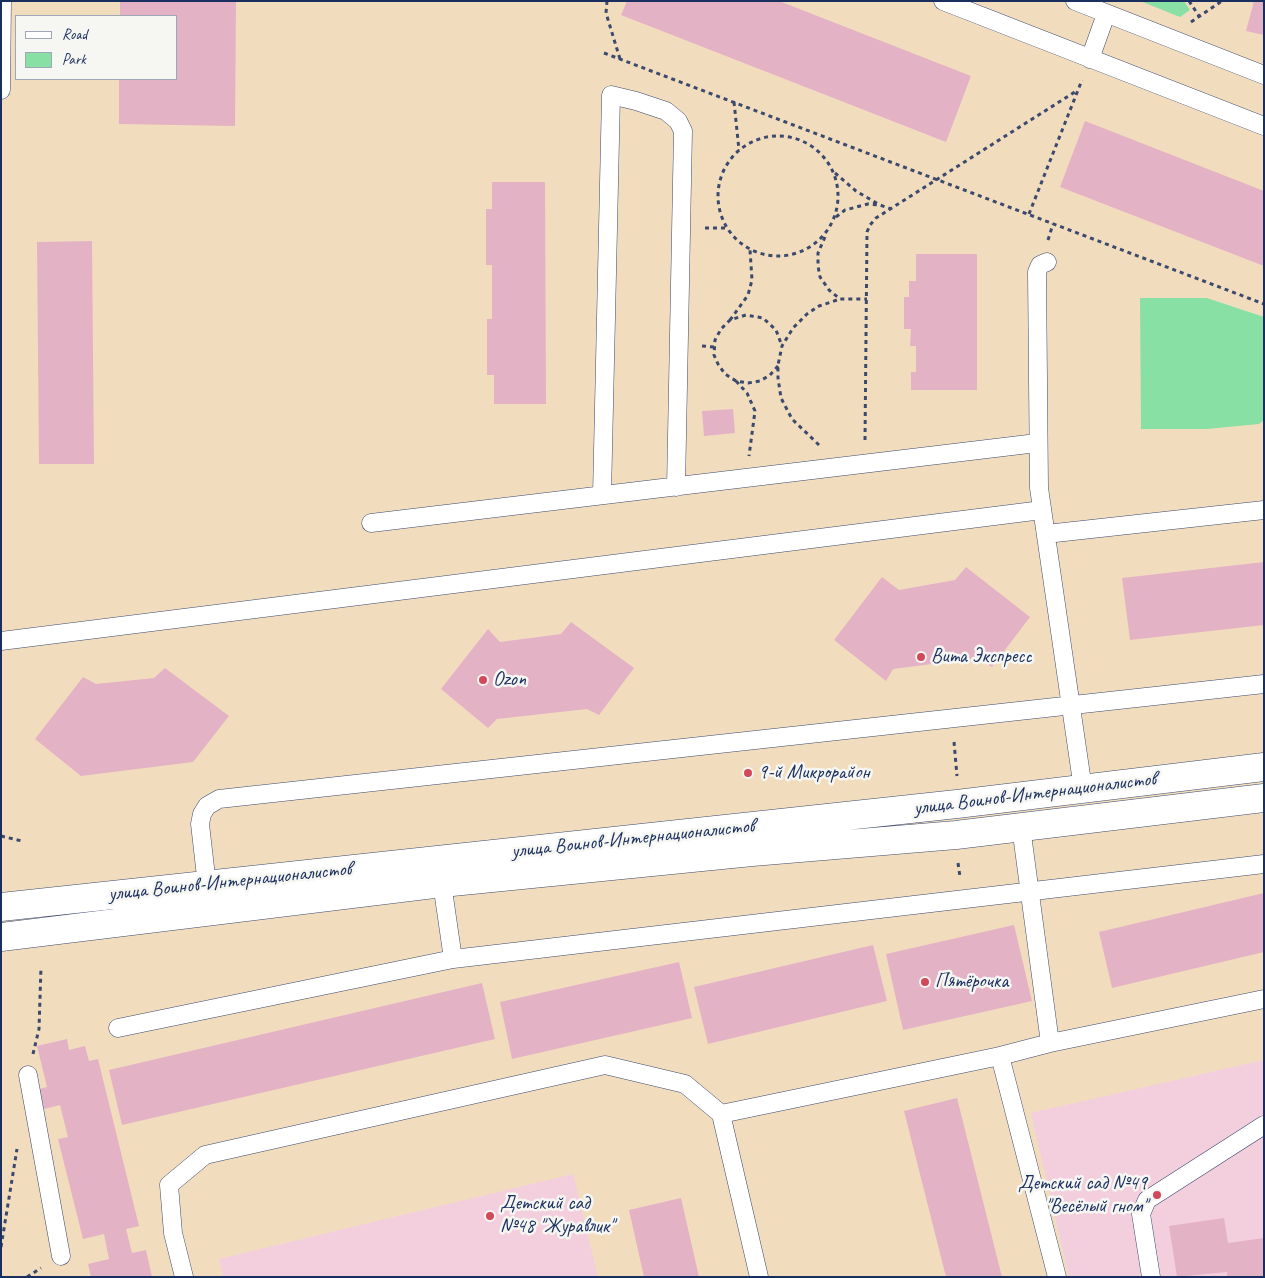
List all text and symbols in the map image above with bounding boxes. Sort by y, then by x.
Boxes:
legend [15,15,178,80]
text: Road [62,25,87,44]
text: Park [62,50,86,69]
place label: Вита Экспресс [931,645,1032,669]
marker: Вита Экспресс [915,651,927,663]
place label: Ozon [493,668,526,692]
marker: Ozon [477,674,489,686]
place label: 9-й Микрорайон [758,761,870,785]
marker: 9-й Микрорайон [742,767,754,779]
street label: улица Воинов-Интернационалистов [912,767,1158,821]
street label: улица Воинов-Интернационалистов [510,814,756,864]
street label: улица Воинов-Интернационалистов [107,857,353,907]
place label: Пятёрочка [935,970,1008,994]
marker: Пятёрочка [919,976,931,988]
place label: Детский сад №49 "Весёлый гном" [1018,1172,1147,1219]
marker: Детский сад №49 "Весёлый гном" [1151,1189,1163,1201]
place label: Детский сад №48 "Журавлик" [500,1192,614,1239]
marker: Детский сад №48 "Журавлик" [484,1210,496,1222]

